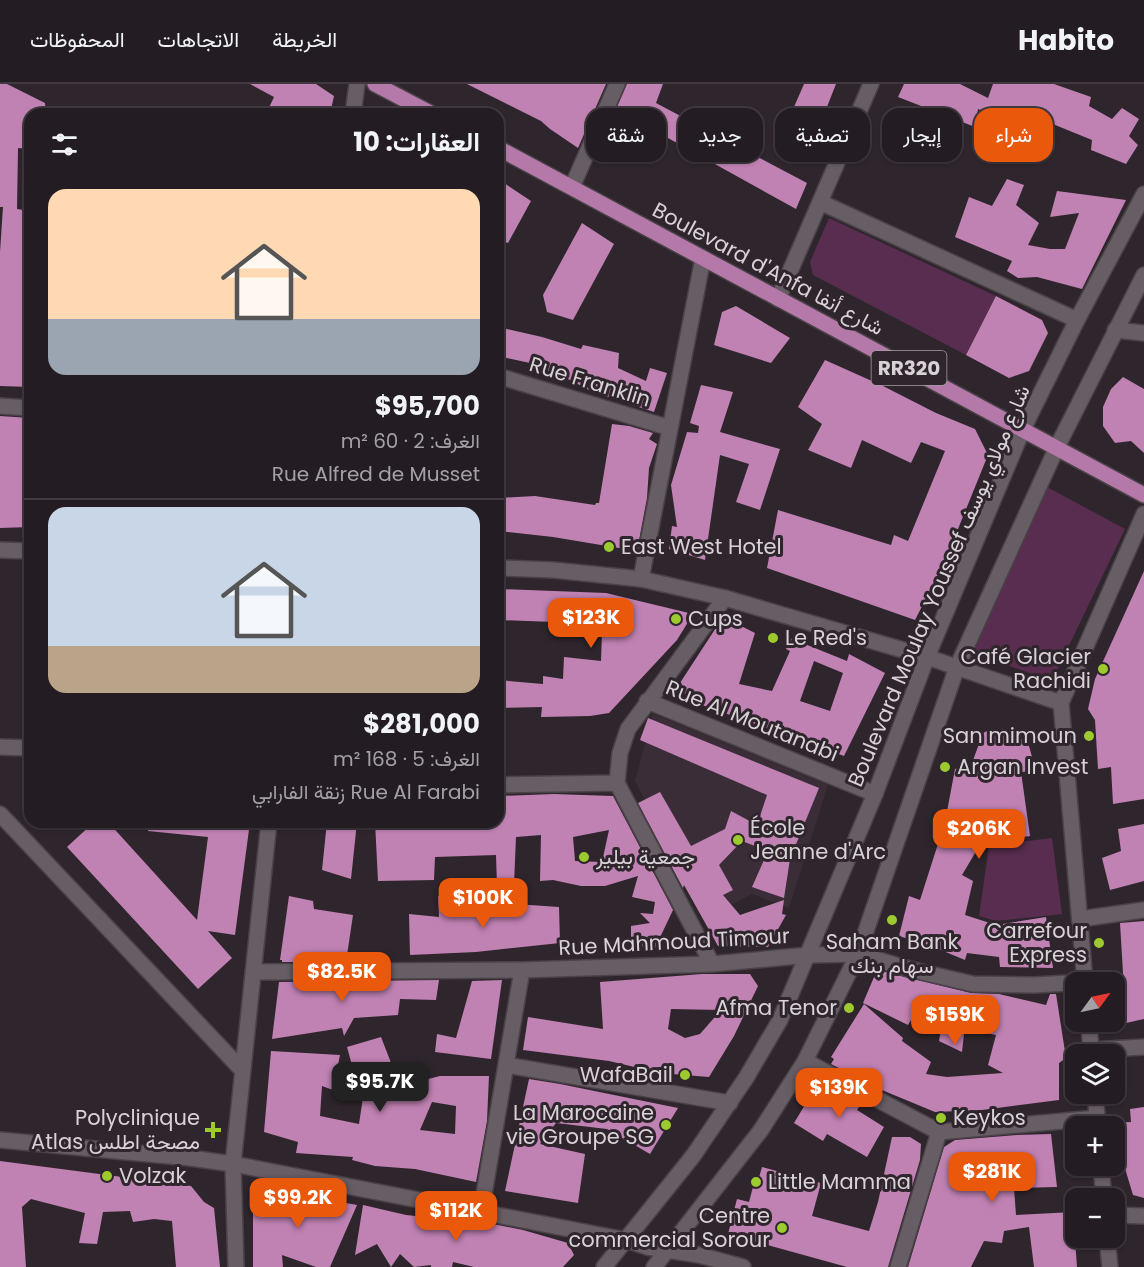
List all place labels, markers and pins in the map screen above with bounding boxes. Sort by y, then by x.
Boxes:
place label: East West Hotel [621,532,782,561]
marker: East West Hotel [602,540,616,554]
pin: $123K [549,598,633,649]
place label: Cups [688,604,743,633]
marker: Cups [669,612,683,626]
place label: Le Red's [785,623,867,652]
marker: Le Red's [766,631,780,645]
place label: Café Glacier Rachidi [961,642,1091,695]
marker: Café Glacier Rachidi [1096,662,1110,676]
place label: San mimoun [943,721,1077,750]
marker: San mimoun [1082,729,1096,743]
place label: Argan Invest [957,752,1088,781]
marker: Argan Invest [938,760,952,774]
pin: $206K [937,809,1021,860]
place label: École Jeanne d'Arc [750,813,886,866]
marker: École Jeanne d'Arc [731,833,745,847]
place label: جمعية بيلير [595,842,695,871]
marker: جمعية بيلير [577,850,591,864]
pin: $100K [441,878,525,929]
marker: Saham Bank سهام بنك [885,913,899,927]
place label: Carrefour Express [986,916,1087,969]
place label: Saham Bank سهام بنك [826,927,959,980]
marker: Carrefour Express [1092,936,1106,950]
pin: $82.5K [293,952,391,1003]
place label: Afma Tenor [715,993,837,1022]
pin: $159K [913,995,997,1046]
marker: Afma Tenor [842,1001,856,1015]
place label: WafaBail [580,1060,673,1089]
pin: $95.7K [331,1062,429,1113]
marker: WafaBail [678,1068,692,1082]
pin: $139K [797,1068,881,1119]
place label: La Marocaine vie Groupe SG [506,1098,654,1151]
place label: Polyclinique Atlas مصحة اطلس [31,1103,200,1156]
place label: Keykos [953,1103,1026,1132]
marker: Keykos [934,1111,948,1125]
marker: La Marocaine vie Groupe SG [659,1118,673,1132]
marker: Polyclinique Atlas مصحة اطلس [204,1121,222,1139]
pin: $281K [950,1152,1034,1203]
place label: Volzak [119,1161,187,1190]
place label: Little Mamma [768,1167,911,1196]
marker: Volzak [100,1169,114,1183]
marker: Little Mamma [749,1175,763,1189]
pin: $99.2K [249,1178,347,1229]
pin: $112K [414,1191,498,1242]
place label: Centre commercial Sorour [569,1201,770,1254]
marker: Centre commercial Sorour [775,1221,789,1235]

